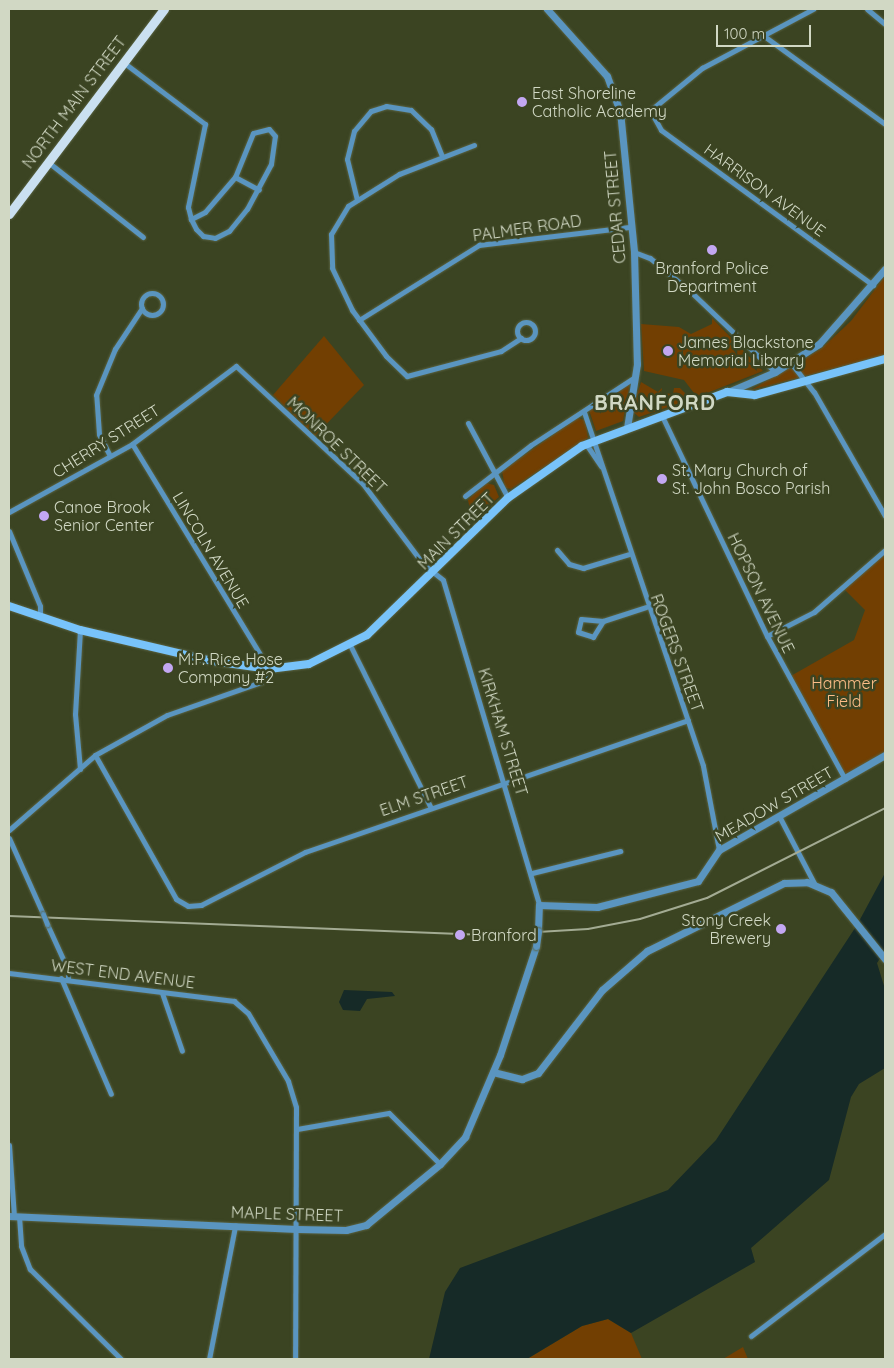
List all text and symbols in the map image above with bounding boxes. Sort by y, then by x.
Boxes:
scale bar [719,15,814,47]
text: 100 m [724,24,765,43]
street label: NORTH MAIN STREET [18,32,130,172]
place label: East Shoreline Catholic Academy [532,83,667,121]
marker: East Shoreline Catholic Academy [516,96,528,108]
street label: HARRISON AVENUE [701,140,829,240]
street label: CEDAR STREET [600,150,630,264]
street label: PALMER ROAD [471,211,583,245]
marker: Branford Police Department [706,244,718,256]
place label: Branford Police Department [655,258,769,296]
place label: James Blackstone Memorial Library [678,332,814,370]
marker: James Blackstone Memorial Library [662,345,674,357]
district label: BRANFORD [593,389,717,415]
street label: MONROE STREET [283,393,391,497]
street label: CHERRY STREET [49,400,163,482]
place label: St. Mary Church of St. John Bosco Parish [672,460,830,498]
marker: St. Mary Church of St. John Bosco Parish [656,473,668,485]
street label: LINCOLN AVENUE [169,488,253,612]
street label: MAIN STREET [414,489,498,573]
place label: Canoe Brook Senior Center [54,497,154,535]
marker: Canoe Brook Senior Center [38,510,50,522]
street label: HOPSON AVENUE [724,530,798,656]
street label: ROGERS STREET [647,591,707,715]
place label: M.P. Rice Hose Company #2 [178,649,283,687]
marker: M.P. Rice Hose Company #2 [162,662,174,674]
street label: KIRKHAM STREET [474,666,532,798]
park label: Hammer Field [811,673,877,711]
street label: MEADOW STREET [711,762,837,846]
street label: ELM STREET [377,772,471,820]
place label: Stony Creek Brewery [681,910,771,948]
marker: Stony Creek Brewery [775,923,787,935]
place label: Branford [471,925,537,945]
marker: Branford [453,928,467,942]
street label: WEST END AVENUE [50,956,196,992]
street label: MAPLE STREET [231,1202,343,1226]

